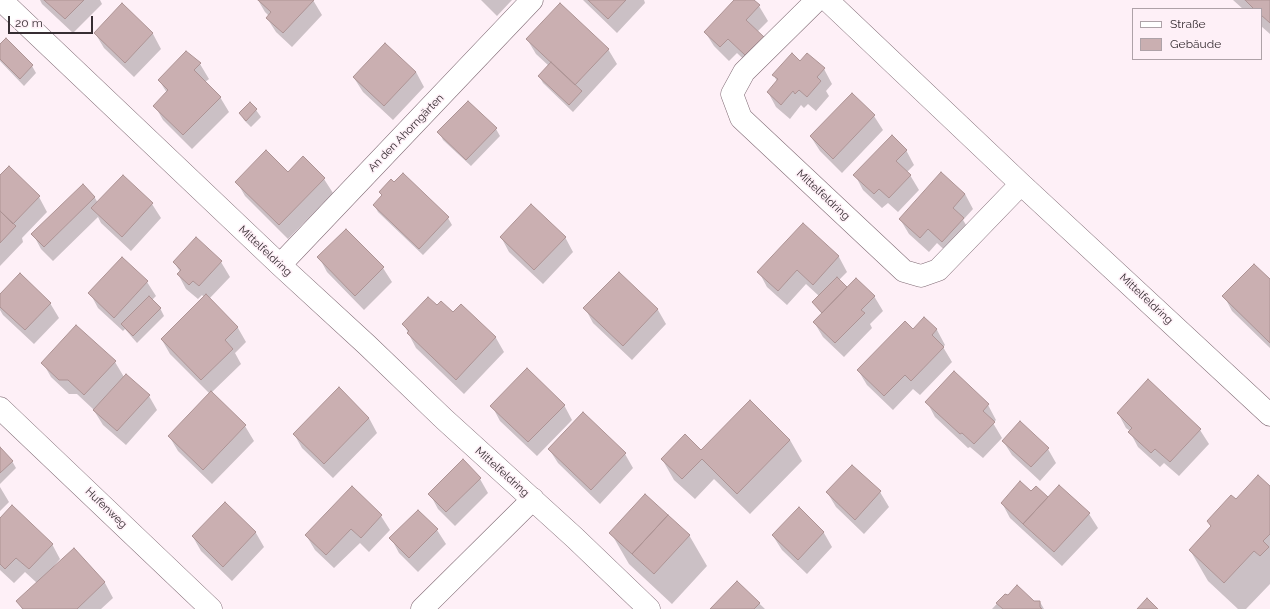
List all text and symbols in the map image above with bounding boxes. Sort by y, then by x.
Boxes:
scale bar [10,8,95,34]
legend [1132,8,1262,60]
text: 20 m [15,16,43,30]
text: Straße [1170,17,1206,31]
text: Gebäude [1170,37,1221,51]
street label: An den Ahorngärten [365,91,447,175]
street label: Mittelfeldring [794,167,852,223]
street label: Mittelfeldring [236,223,294,279]
street label: Mittelfeldring [1117,271,1175,327]
street label: Mittelfeldring [472,444,532,500]
street label: Hufenweg [82,485,130,531]

